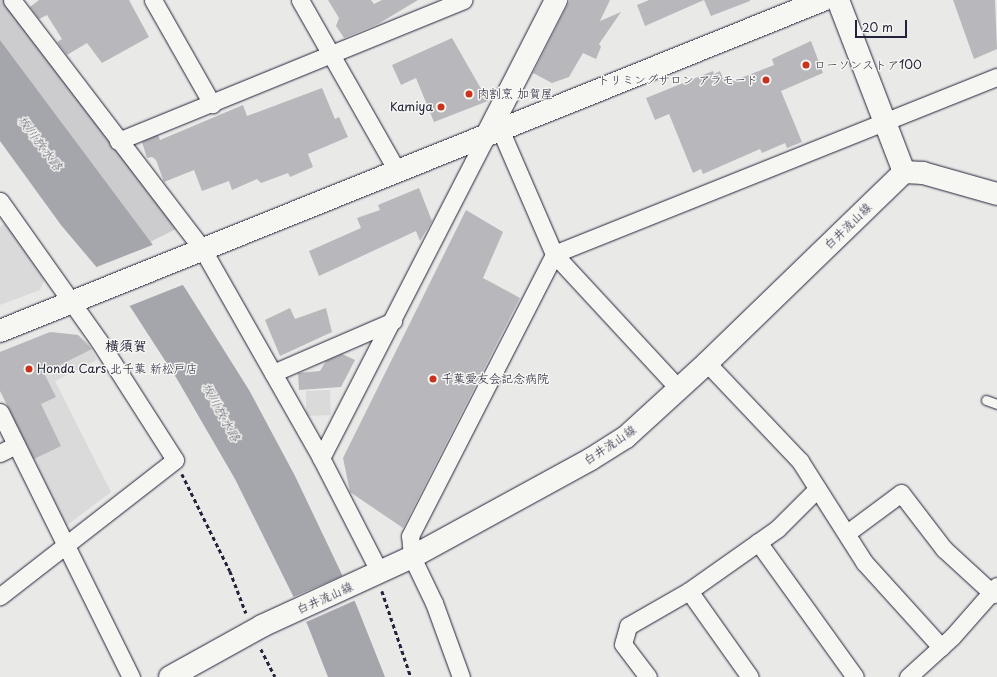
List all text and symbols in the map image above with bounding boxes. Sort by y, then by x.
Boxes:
scale bar [857,12,909,38]
text: 20 m [862,18,893,36]
place label: ローソンストア100 [814,58,921,72]
marker: ローソンストア100 [801,60,811,70]
place label: トリミングサロン アラモード [598,73,758,87]
marker: トリミングサロン アラモード [761,75,771,85]
place label: 肉割烹 加賀屋 [477,87,553,101]
marker: 肉割烹 加賀屋 [464,89,474,99]
place label: Kamiya [390,100,433,114]
marker: Kamiya [436,102,446,112]
water label: 坂川放水路 [14,112,66,174]
street label: 白井流山線 [821,200,875,252]
district label: 横須賀 [105,338,147,354]
place label: Honda Cars 北千葉 新松戸店 [37,362,197,376]
marker: Honda Cars 北千葉 新松戸店 [24,364,34,374]
place label: 千葉愛友会記念病院 [441,372,549,386]
marker: 千葉愛友会記念病院 [428,374,438,384]
water label: 坂川放水路 [198,380,244,444]
street label: 白井流山線 [581,422,639,468]
street label: 白井流山線 [295,579,355,617]

